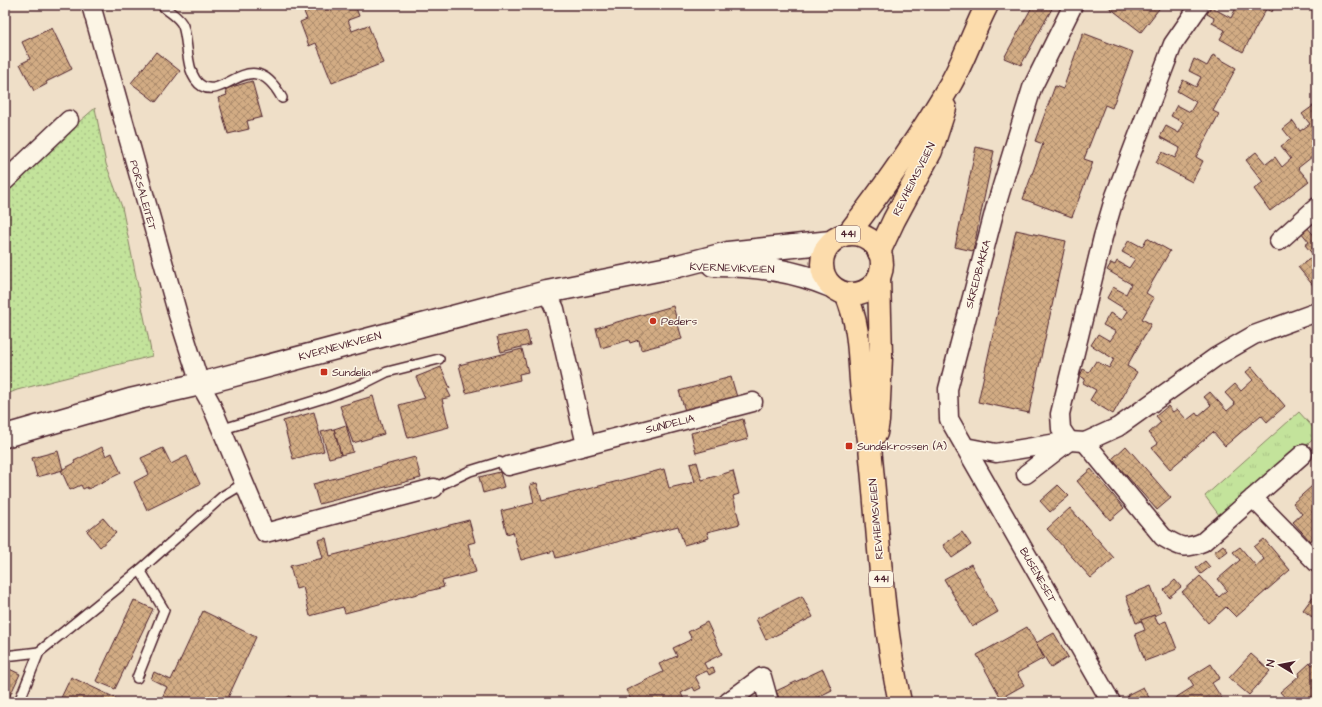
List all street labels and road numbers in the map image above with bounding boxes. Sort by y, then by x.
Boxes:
street label: REVHEIMSVEIEN [889,140,939,218]
street label: PORSALEITET [126,158,160,232]
road number: 441 [836,226,860,242]
street label: SKREDBAKKA [962,238,994,310]
street label: KVERNEVIKVEIEN [689,259,775,277]
street label: KVERNEVIKVEIEN [297,328,383,364]
street label: SUNDELIA [644,411,696,437]
street label: REVHEIMSVEIEN [865,478,887,560]
street label: BUSENESET [1016,545,1060,605]
road number: 441 [869,571,893,587]

